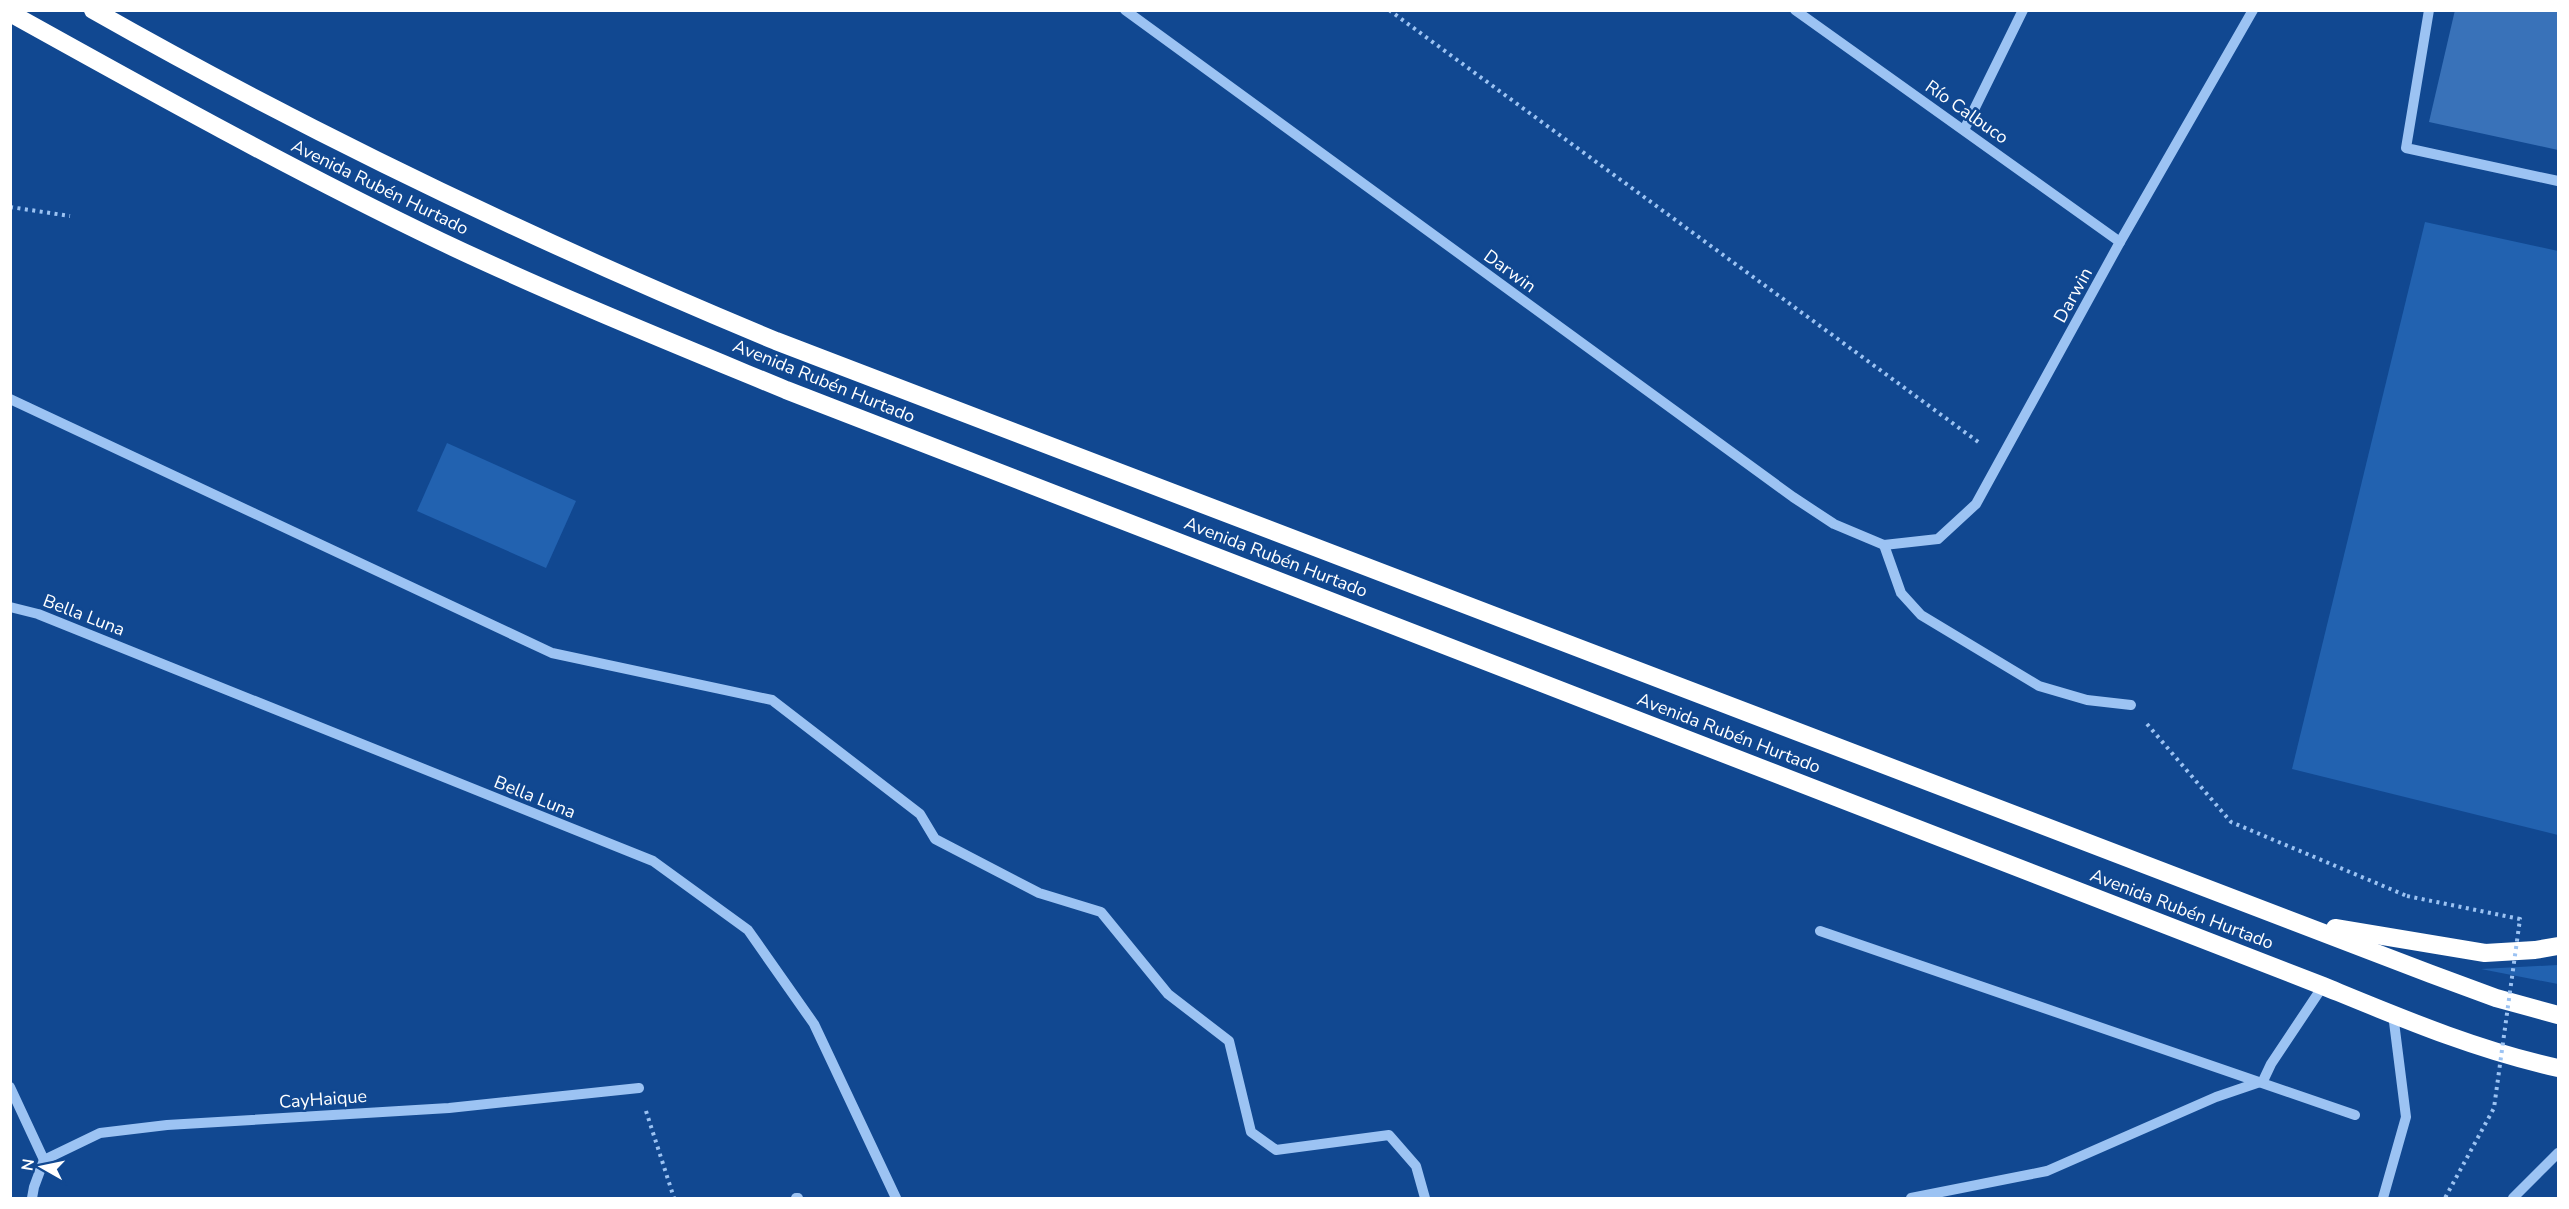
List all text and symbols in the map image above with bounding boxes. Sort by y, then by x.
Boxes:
street label: Río Calbuco [1921,75,2013,149]
street label: Avenida Rubén Hurtado [287,134,473,240]
street label: Darwin [1479,244,1541,298]
street label: Darwin [2048,263,2098,327]
street label: Avenida Rubén Hurtado [729,333,919,429]
street label: Avenida Rubén Hurtado [1181,511,1371,603]
street label: Bella Luna [40,588,128,642]
street label: Avenida Rubén Hurtado [1634,687,1824,779]
street label: Bella Luna [491,770,579,824]
street label: Avenida Rubén Hurtado [2087,863,2277,955]
street label: CayHaique [278,1084,368,1114]
north arrow [12,1137,72,1197]
text: N [16,1157,40,1172]

